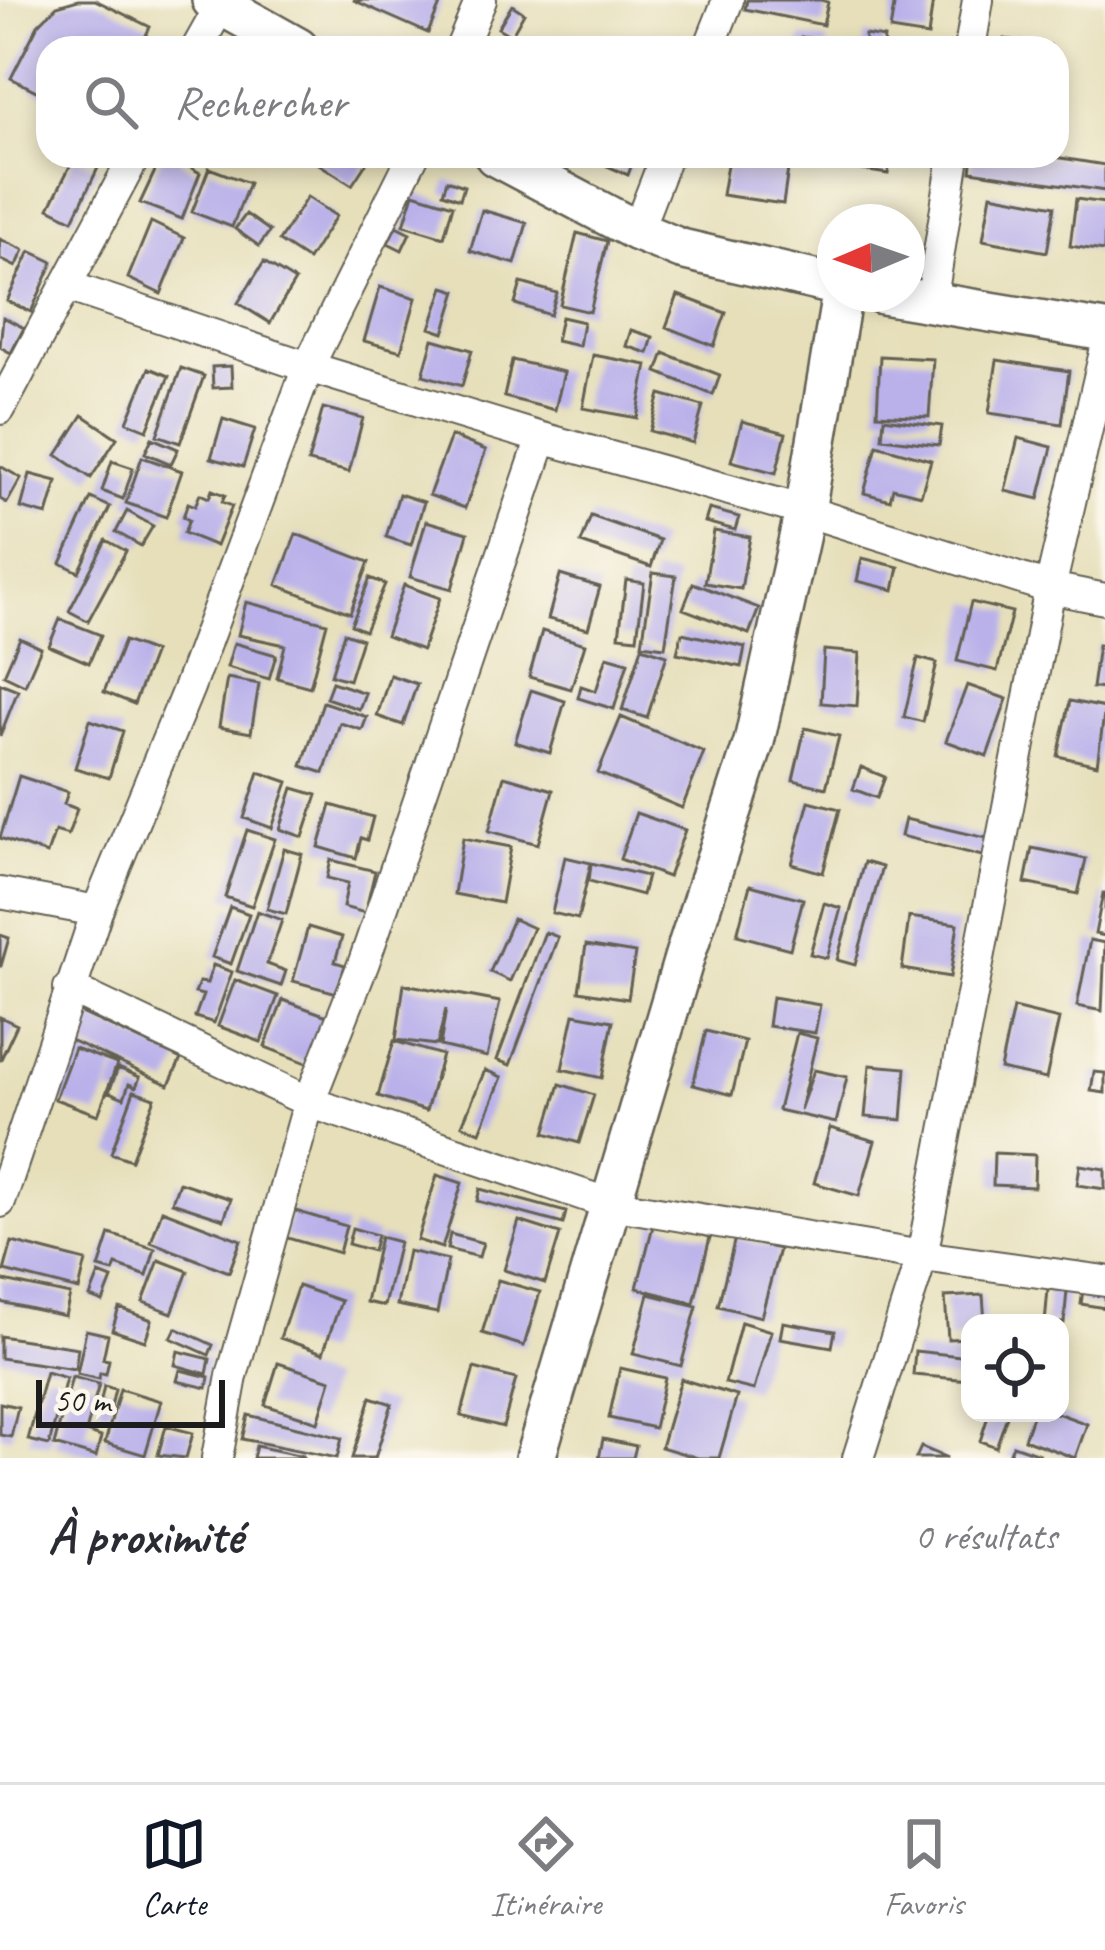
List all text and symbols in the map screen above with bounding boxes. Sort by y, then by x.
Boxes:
search box [36,36,1069,168]
icon: search [78,69,144,135]
text: Rechercher [174,74,347,131]
north arrow [817,204,925,312]
map controls [961,1314,1069,1422]
button: locate [961,1314,1069,1422]
scale bar [36,1374,225,1427]
text: 50 m [54,1380,110,1422]
text: À proximité [48,1504,242,1568]
text: 0 résultats [914,1512,1057,1561]
tab: Carte [141,1811,207,1925]
tab: Itinéraire [490,1811,601,1925]
tab: Favoris [884,1811,964,1925]

